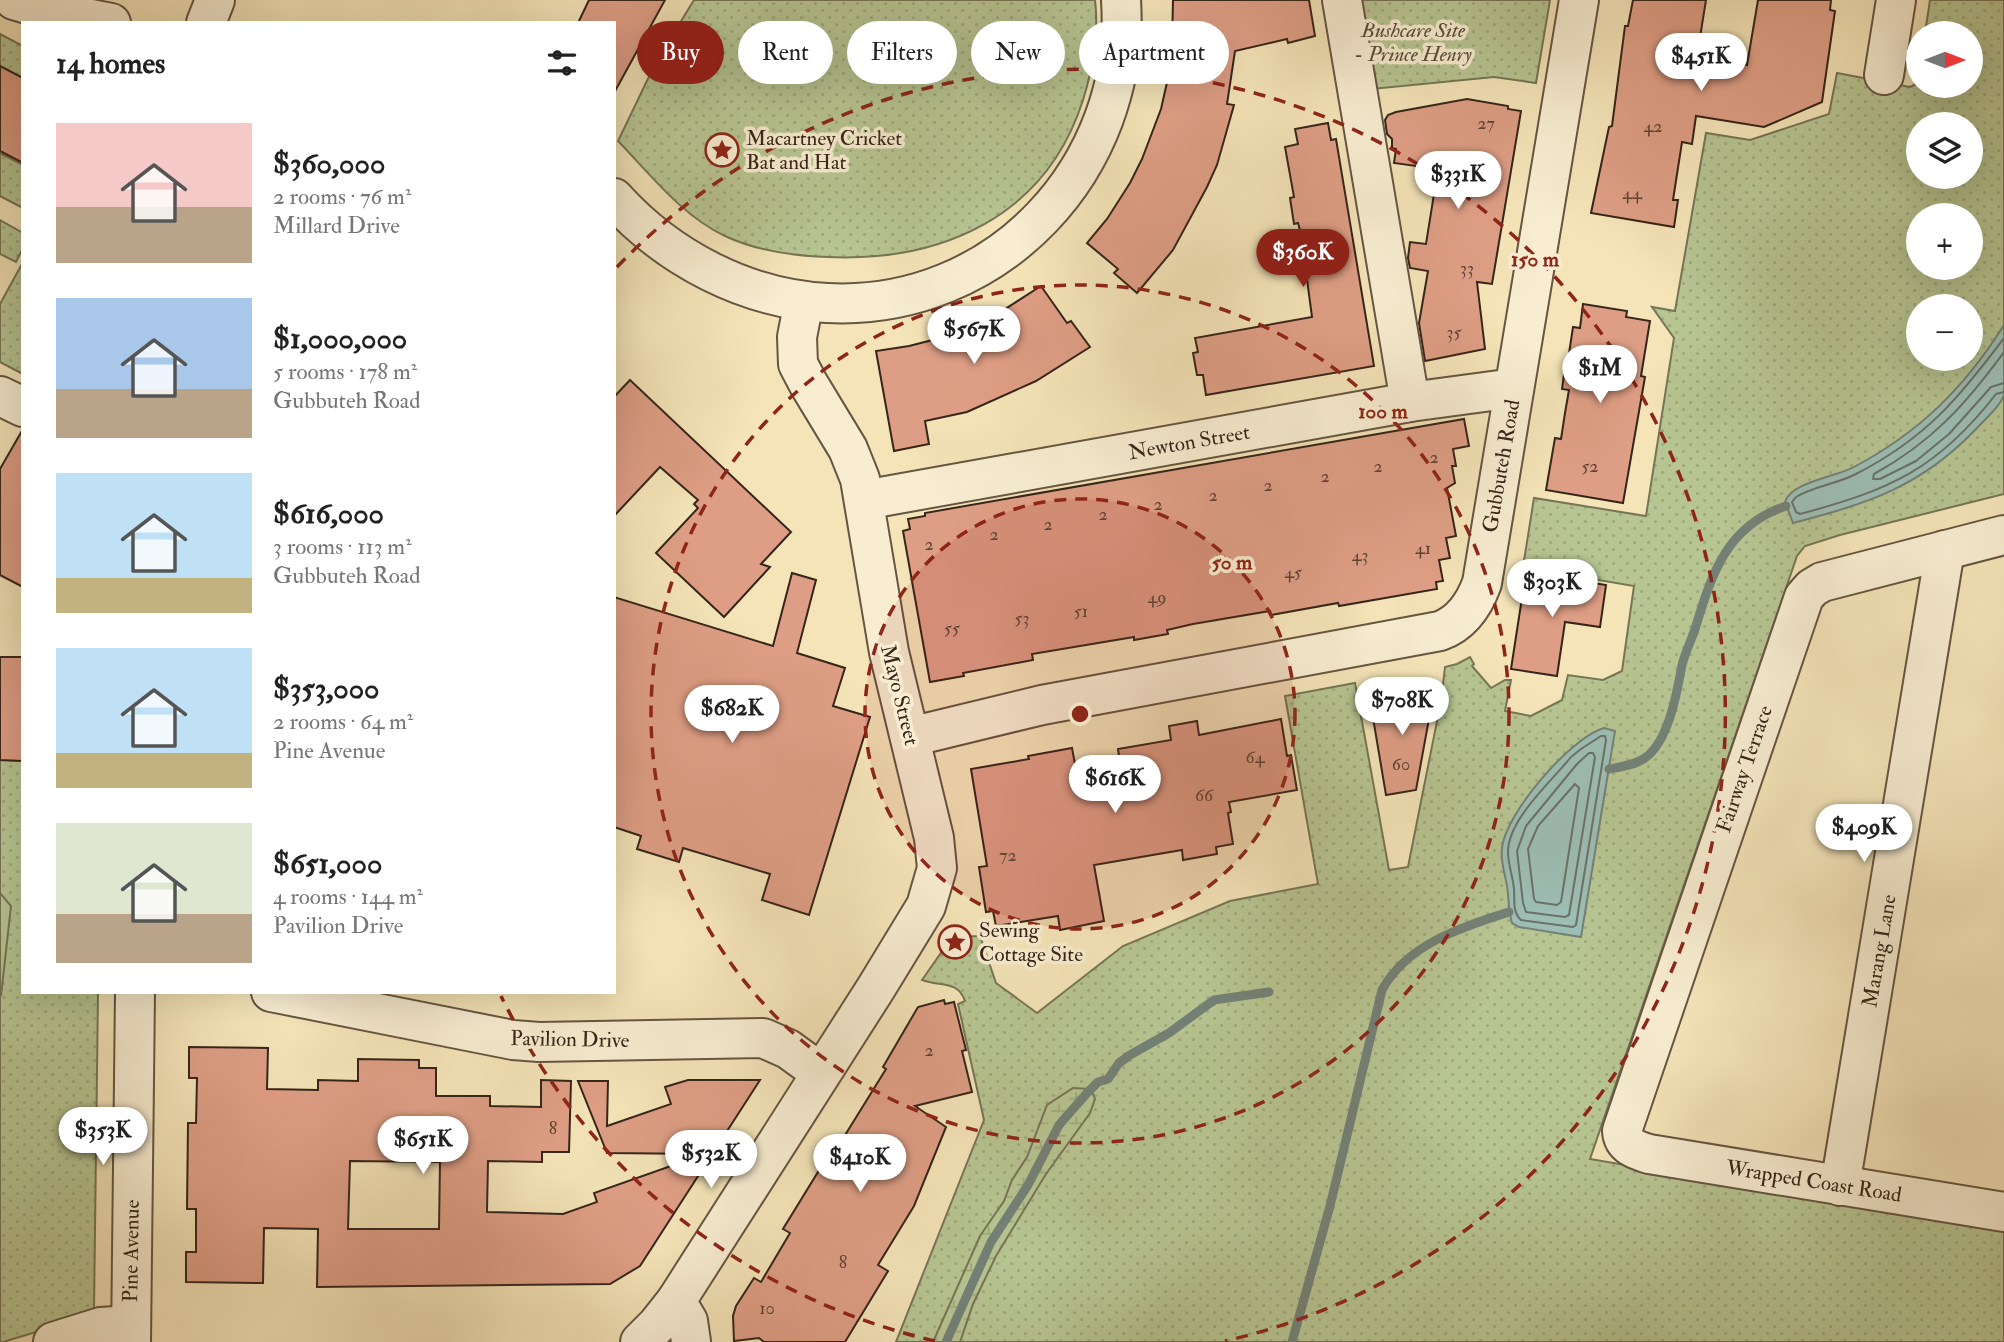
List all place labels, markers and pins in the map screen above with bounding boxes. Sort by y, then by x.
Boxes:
pin: $451K [1652,34,1750,93]
place label: Macartney Cricket Bat and Hat [746,125,902,176]
place icon: Macartney Cricket Bat and Hat [703,131,741,169]
pin: $331K [1409,152,1507,211]
pin: $360K [1254,230,1352,289]
pin: $567K [925,306,1023,366]
pin: $1M [1566,346,1634,405]
pin: $303K [1503,560,1601,619]
pin: $708K [1353,678,1451,737]
pin: $682K [683,686,781,745]
centre of rings [1068,702,1092,726]
pin: $616K [1066,756,1164,815]
pin: $409K [1815,804,1913,864]
place label: Sewing Cottage Site [979,917,1083,968]
place icon: Sewing Cottage Site [936,923,974,961]
pin: $353K [54,1108,152,1167]
pin: $651K [374,1116,472,1176]
pin: $532K [662,1130,760,1190]
pin: $410K [811,1134,909,1194]

